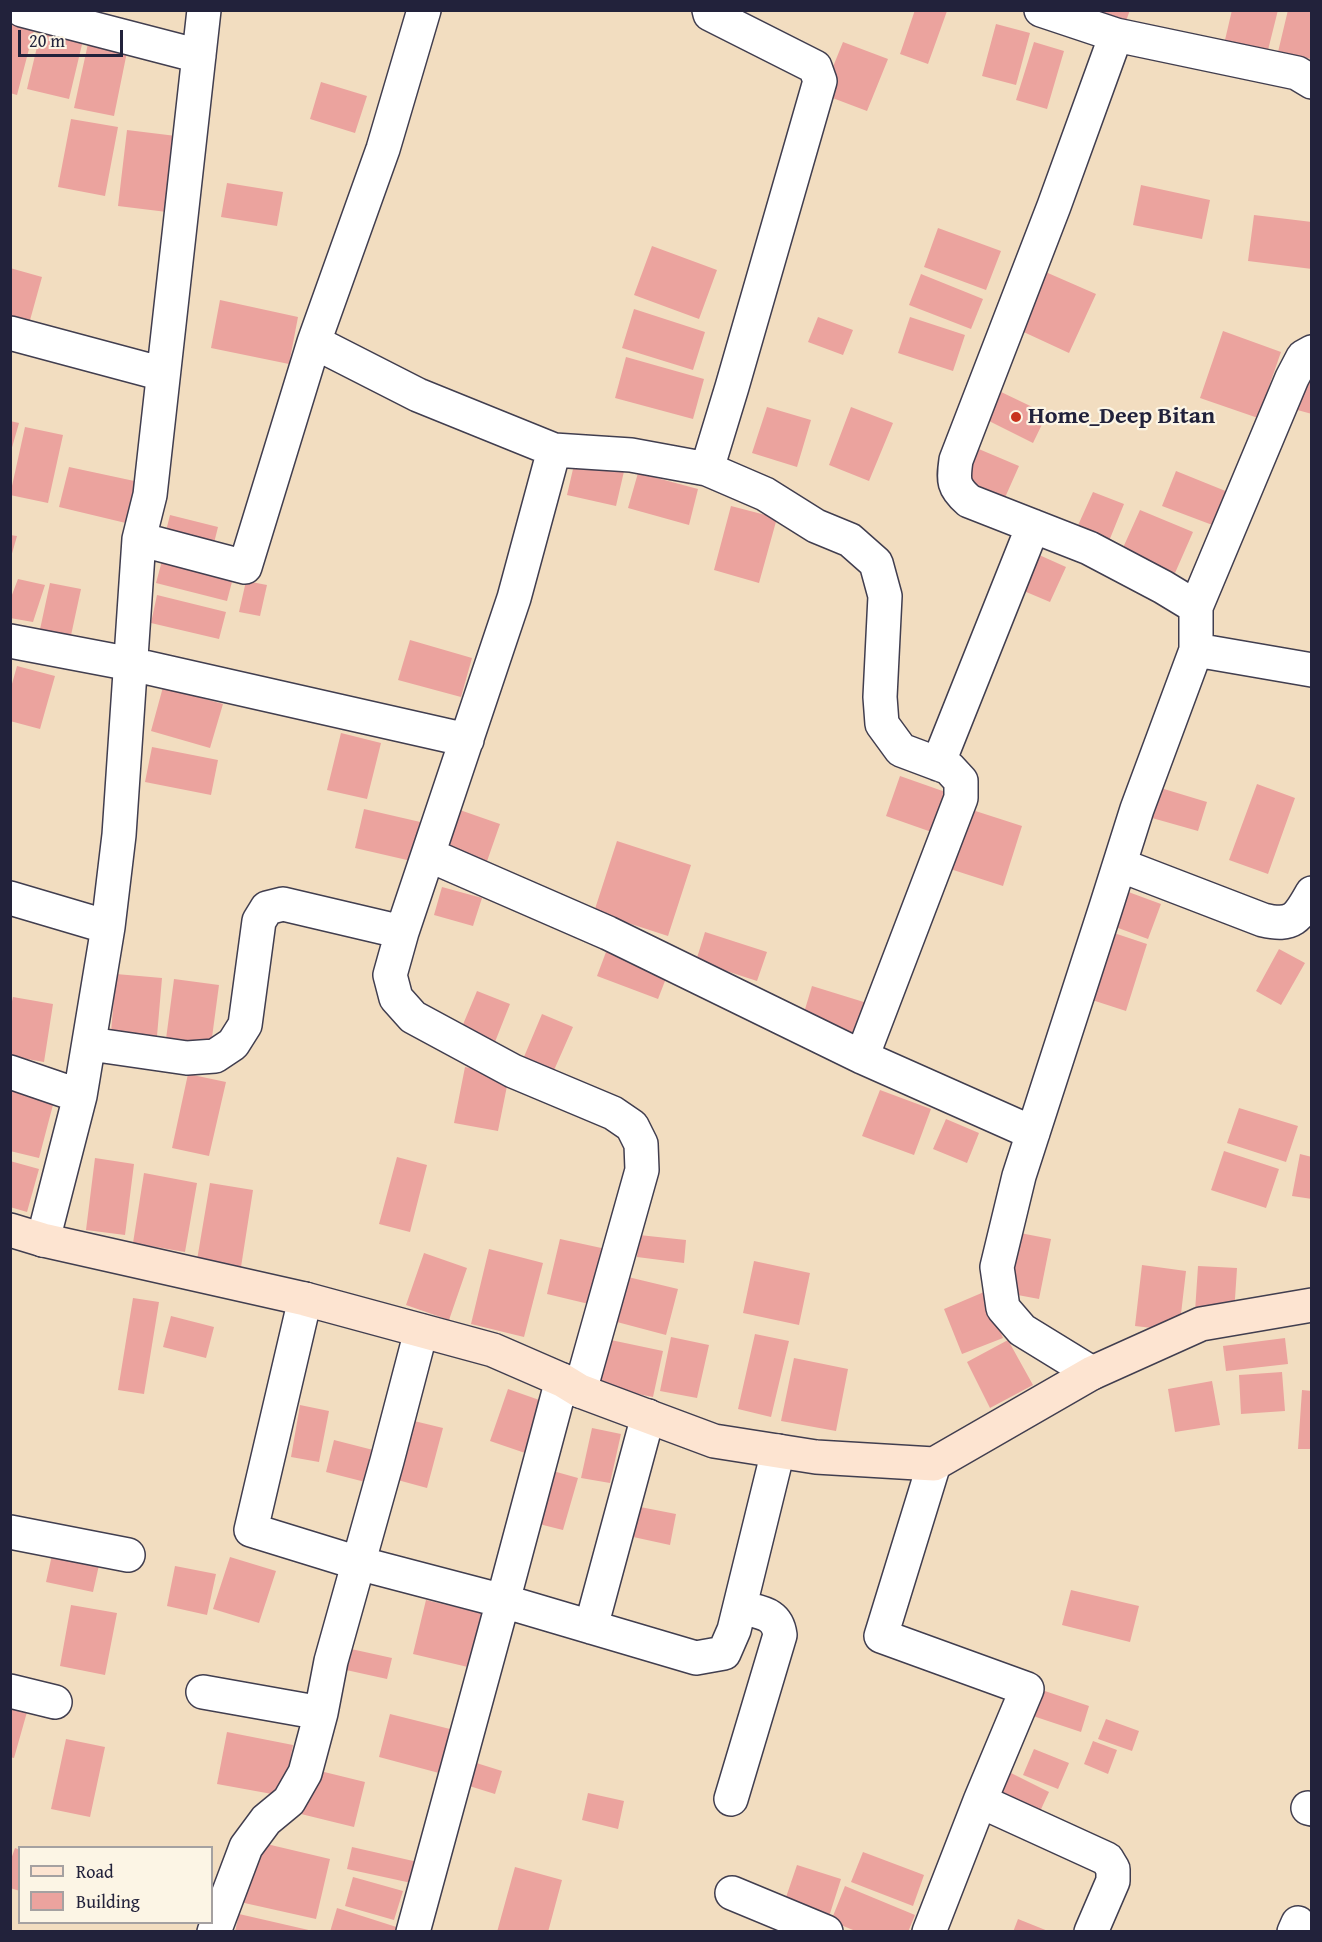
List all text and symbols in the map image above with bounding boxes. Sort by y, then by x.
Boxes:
scale bar [21,18,126,56]
text: 20 m [29,27,65,54]
place label: Home_Deep Bitan [1028,403,1215,431]
marker: Home_Deep Bitan [1009,410,1023,424]
legend [18,1846,213,1924]
text: Road [76,1858,114,1885]
text: Building [76,1888,140,1915]

